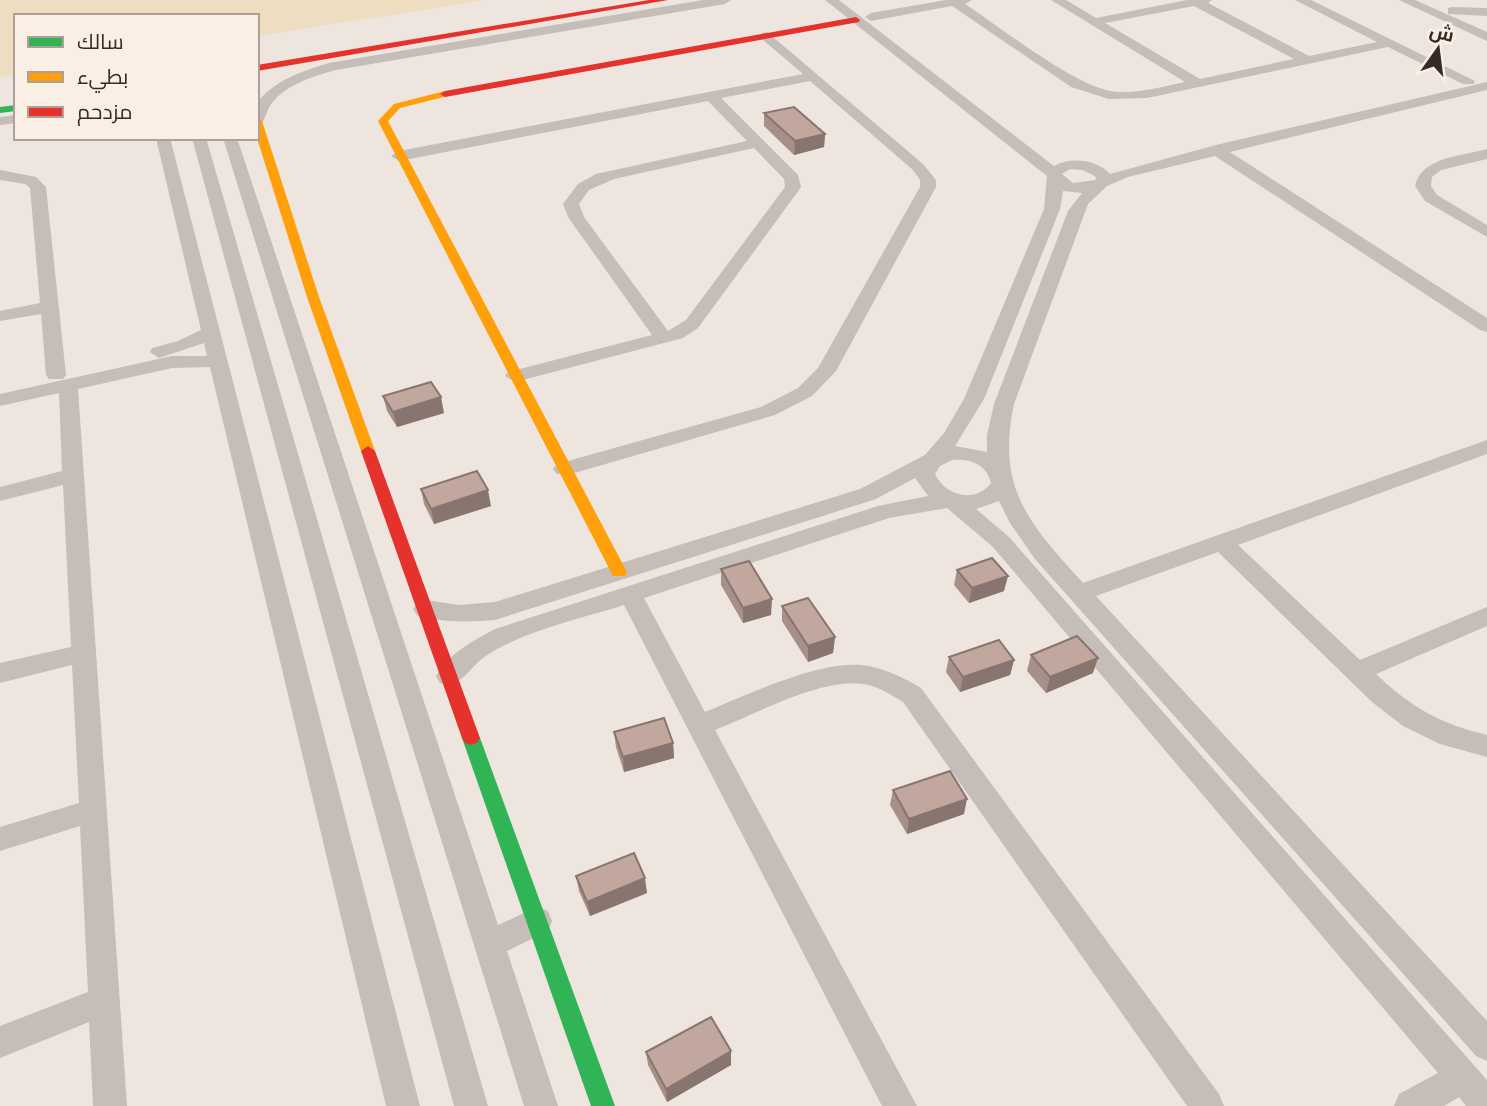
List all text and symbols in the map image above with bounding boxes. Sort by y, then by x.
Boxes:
legend [14,14,259,140]
north arrow [1403,14,1473,84]
text: ش [1427,18,1457,48]
text: سالك [77,28,124,56]
text: بطيء [77,63,128,93]
text: مزدحم [77,98,132,126]

